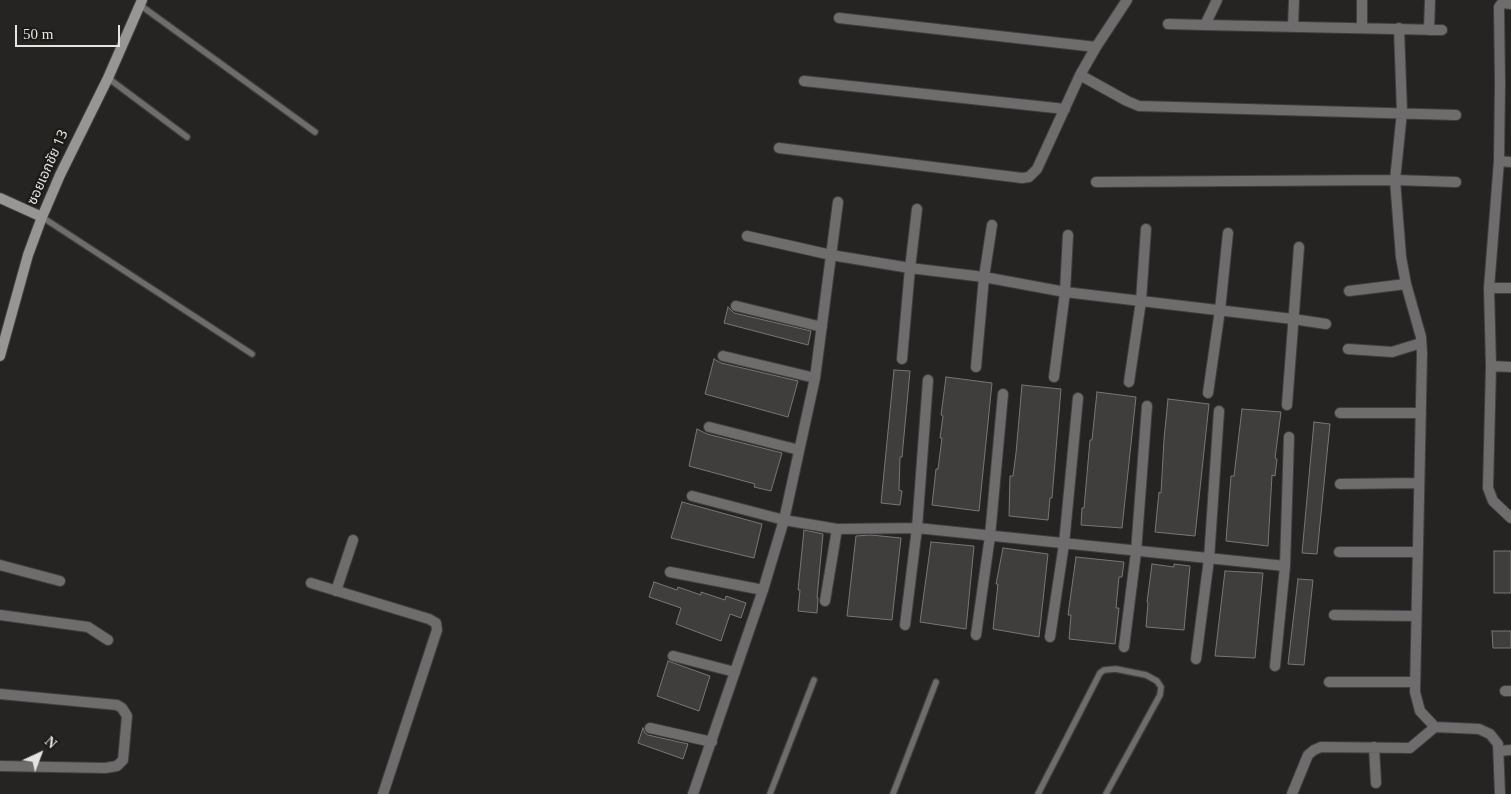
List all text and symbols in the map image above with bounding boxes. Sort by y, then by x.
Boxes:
scale bar [18,15,122,47]
text: 50 m [23,26,53,42]
street label: ซอยเอกชัย 13 [25,128,73,208]
north arrow [15,729,65,779]
text: N [42,734,59,752]

